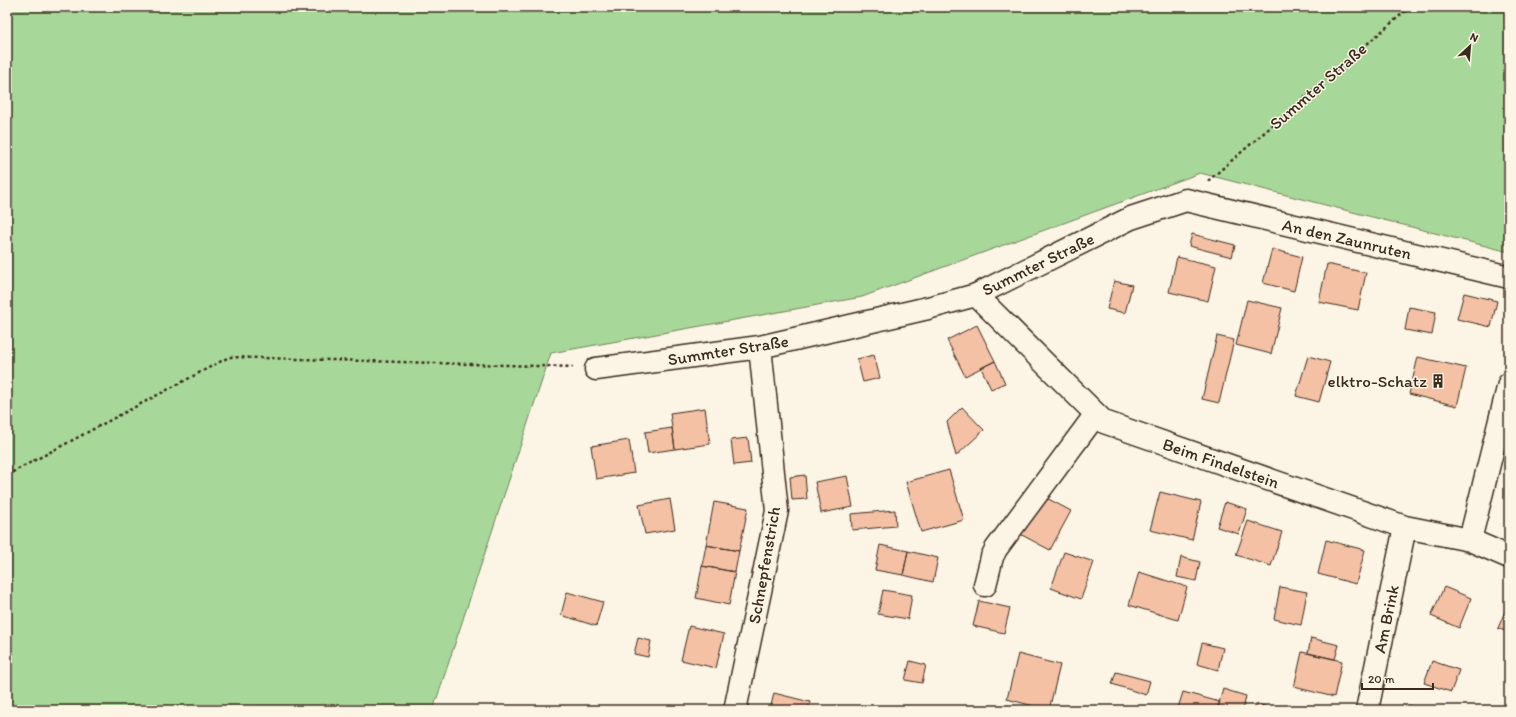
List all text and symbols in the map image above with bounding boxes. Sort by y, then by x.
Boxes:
north arrow [1450,26,1490,66]
text: N [1468,30,1480,45]
street label: Summter Straße [1265,38,1371,134]
street label: An den Zaunruten [1280,214,1414,264]
street label: Summter Straße [979,228,1097,300]
street label: Summter Straße [666,331,790,369]
place label: elktro-Schatz [1328,371,1427,391]
building icon: elktro-Schatz [1430,373,1446,389]
street label: Beim Findelstein [1160,434,1282,492]
street label: Schnepfenstrich [744,504,784,625]
street label: Am Brink [1369,583,1403,655]
scale bar [1362,665,1433,691]
text: 20 m [1368,672,1395,686]

